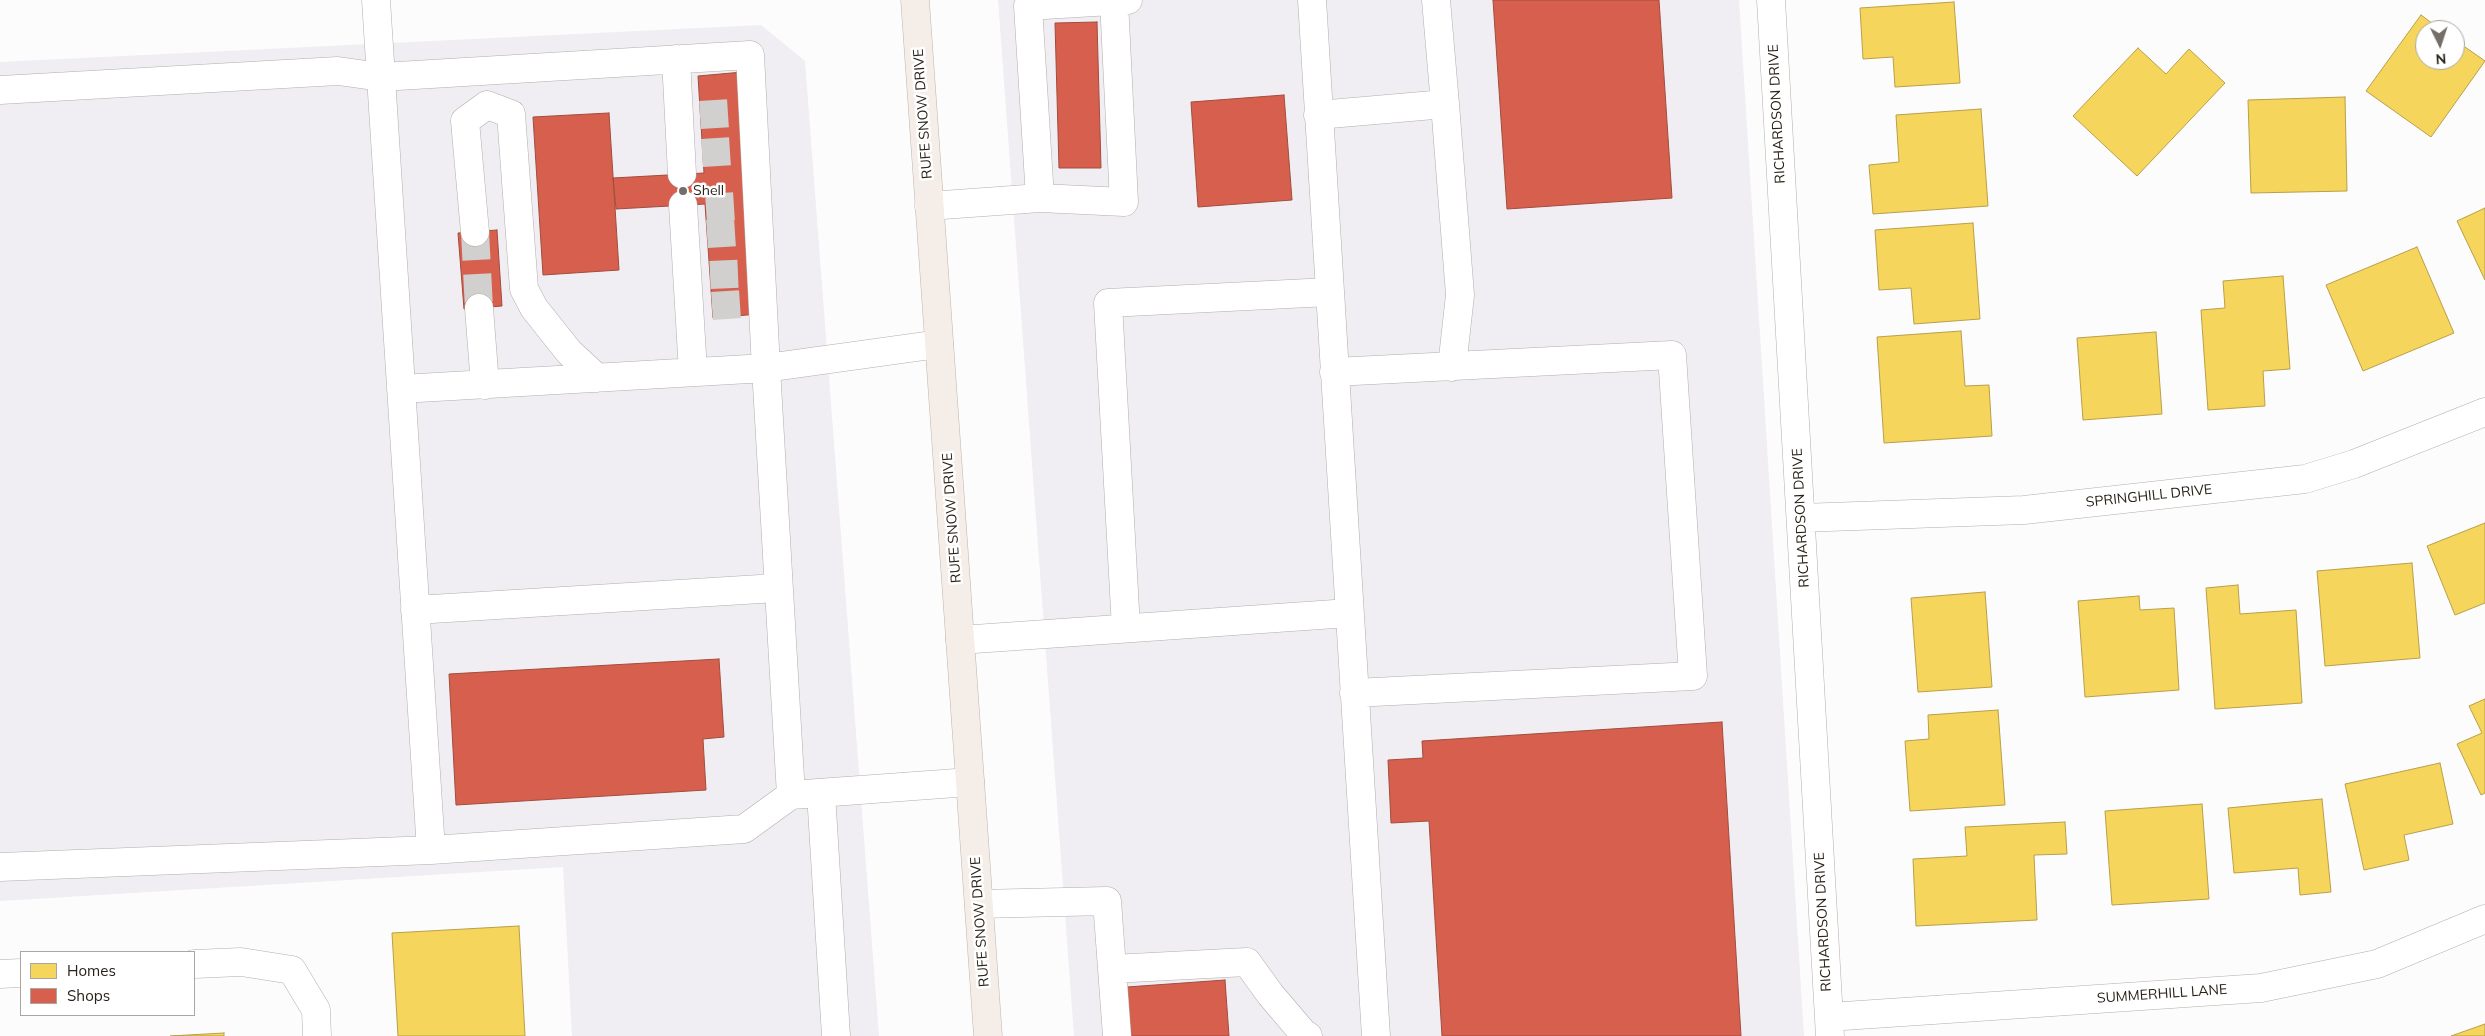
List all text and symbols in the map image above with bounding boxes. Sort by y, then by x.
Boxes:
north arrow [2415,20,2465,70]
street label: RICHARDSON DRIVE [1765,44,1789,184]
street label: RUFE SNOW DRIVE [910,48,936,180]
text: N [2435,50,2447,68]
place label: Shell [693,183,724,199]
marker: Shell [677,185,689,197]
street label: RICHARDSON DRIVE [1789,448,1813,588]
street label: RUFE SNOW DRIVE [939,452,965,584]
street label: SPRINGHILL DRIVE [2085,481,2213,511]
street label: RICHARDSON DRIVE [1811,852,1835,992]
street label: RUFE SNOW DRIVE [967,856,993,988]
legend [20,951,195,1016]
text: Homes [67,961,116,980]
street label: SUMMERHILL LANE [2096,981,2228,1007]
text: Shops [67,986,110,1005]

